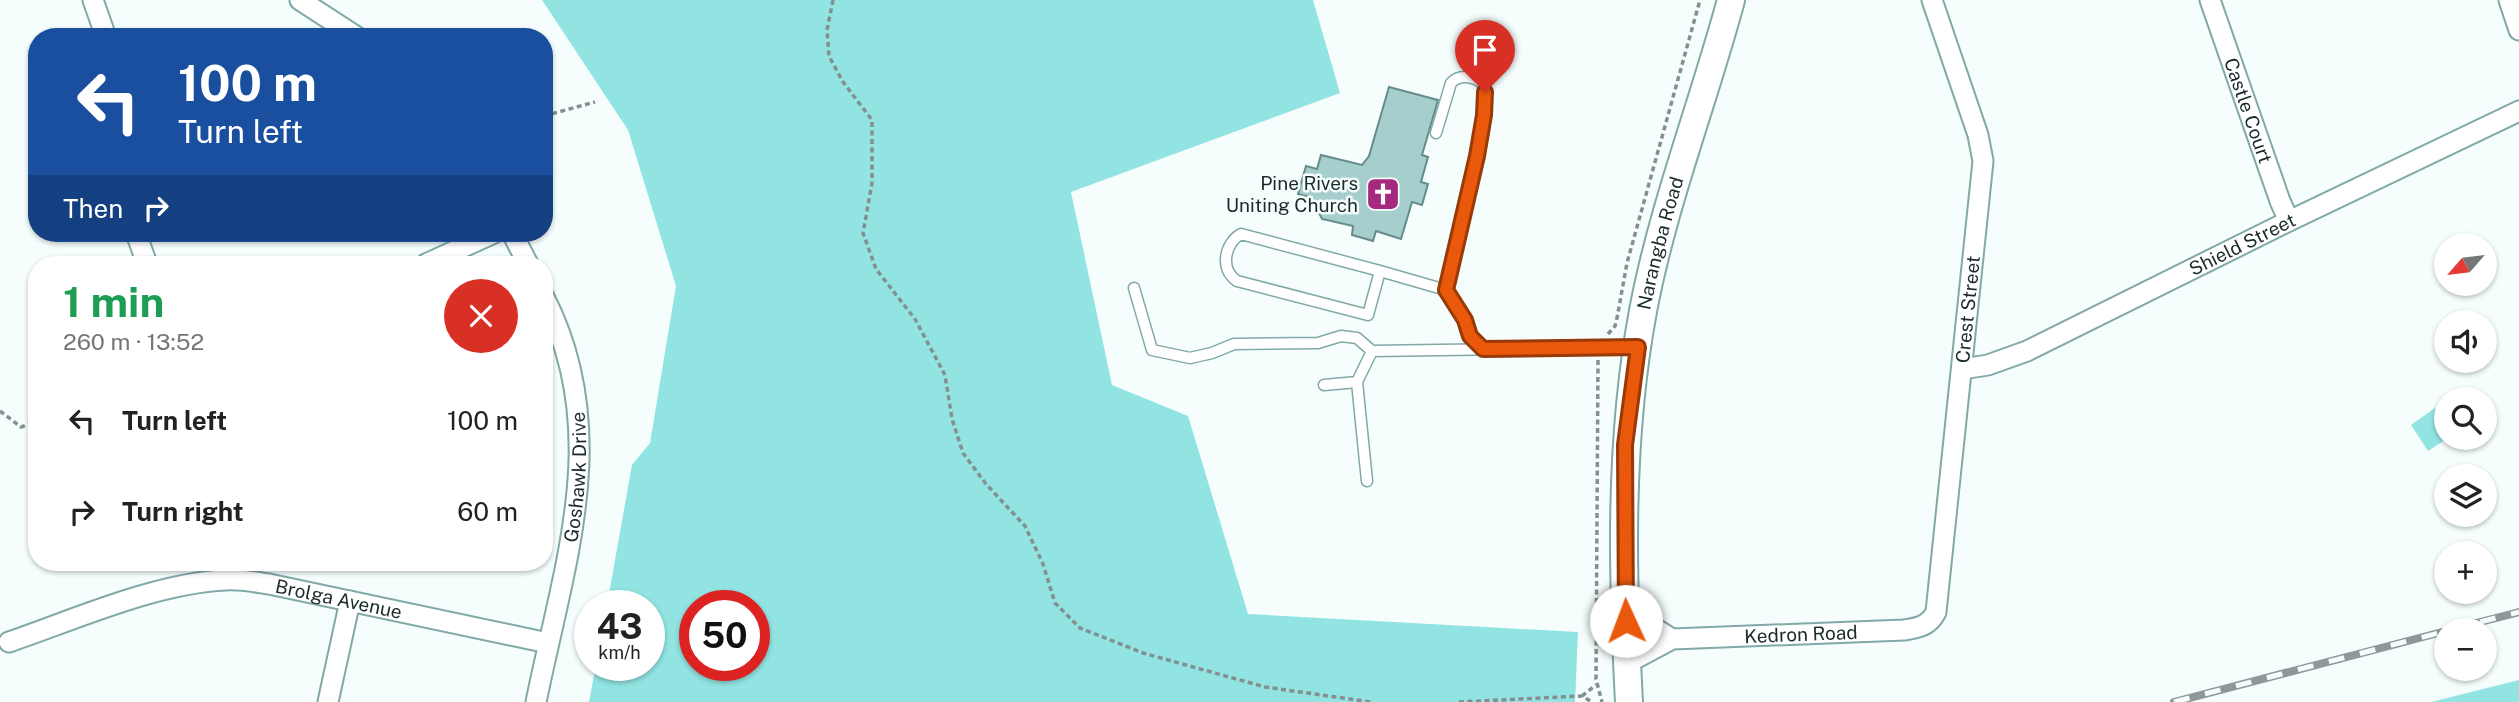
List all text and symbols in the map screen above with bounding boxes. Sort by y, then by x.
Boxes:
pin [1455,20,1515,92]
icon: arrive [1466,31,1504,69]
text: 100 m [178,54,317,112]
street label: Castle Court [2220,55,2277,166]
icon: left [63,56,154,147]
text: Turn left [178,113,303,150]
place label: Pine Rivers Uniting Church [1226,172,1358,216]
street label: Narangba Road [1632,174,1688,312]
church icon: Pine Rivers Uniting Church [1364,175,1402,213]
icon: right [137,189,175,227]
text: Then [63,193,123,224]
street label: Shield Street [2185,209,2299,280]
north arrow [2434,233,2497,296]
map controls [2434,233,2497,681]
street label: Crest Street [1951,254,1984,364]
text: 1 min [63,277,164,326]
button: close [444,279,518,353]
button: sound [2434,310,2497,373]
text: 260 m · 13:52 [63,328,204,355]
button: search [2434,387,2497,450]
icon: left [63,402,101,440]
text: Turn left [122,405,227,436]
text: 100 m [447,405,518,436]
street label: Goshawk Drive [559,411,590,544]
button: layers [2434,464,2497,527]
icon: right [63,493,101,531]
text: Turn right [122,496,244,527]
text: 60 m [457,496,518,527]
button: + [2434,541,2497,604]
street label: Brolga Avenue [273,575,404,623]
position arrow [1589,584,1663,658]
speed limit sign: 50 [679,590,770,681]
text: 43 [596,606,643,647]
button: − [2434,618,2497,681]
street label: Kedron Road [1744,621,1858,647]
text: km/h [598,642,641,663]

